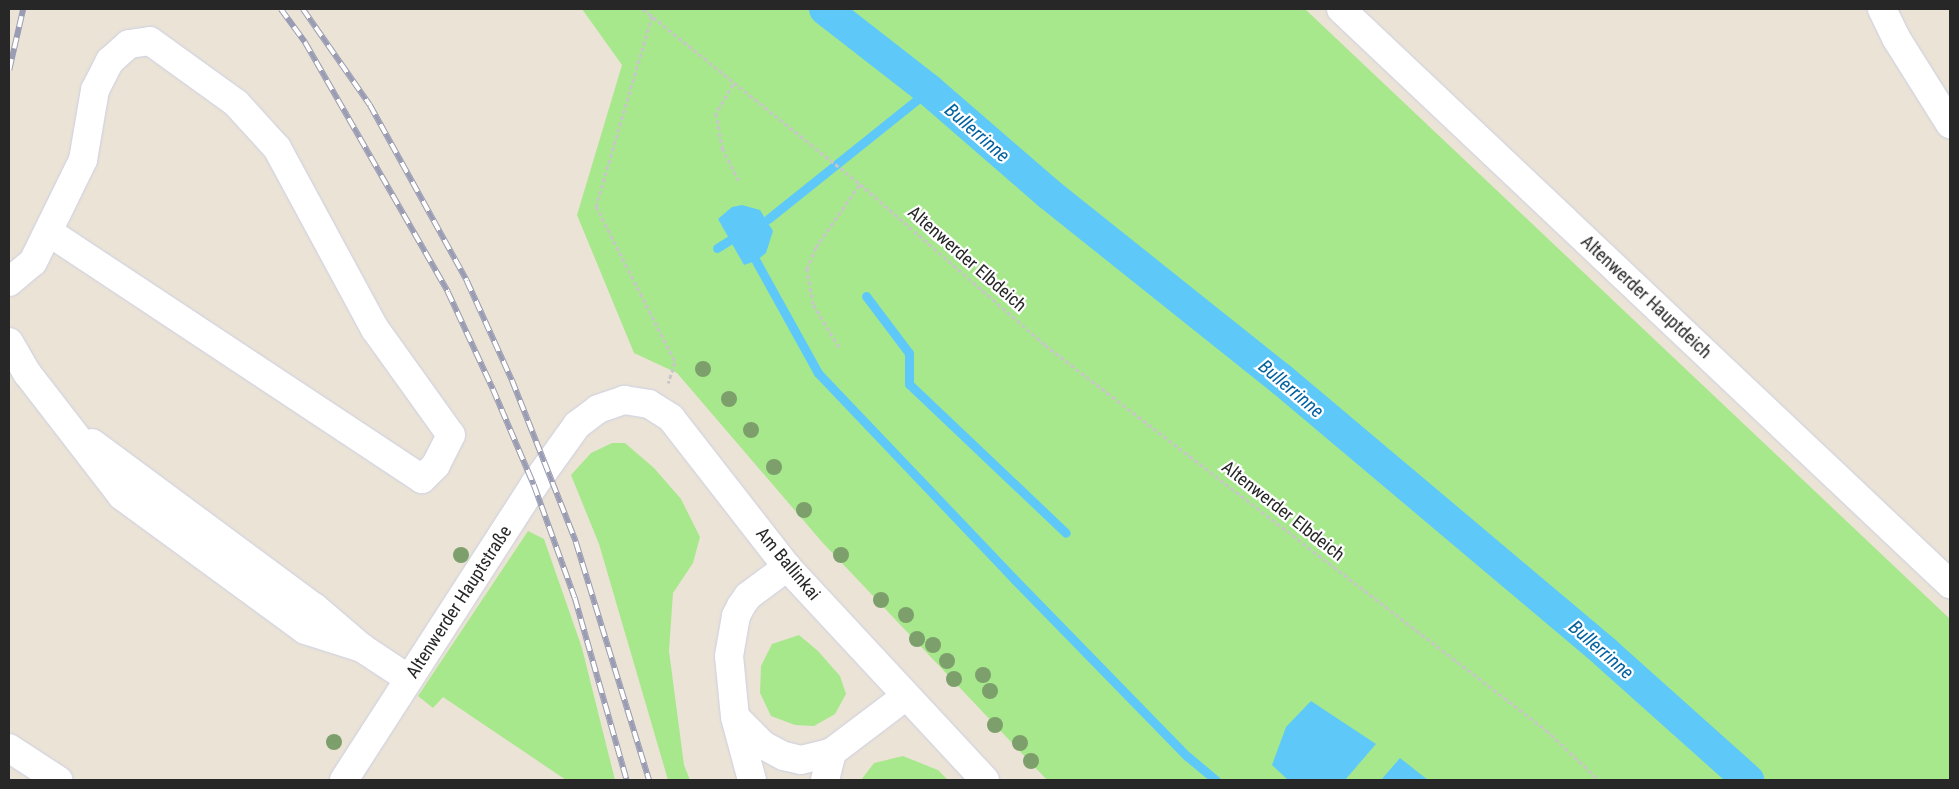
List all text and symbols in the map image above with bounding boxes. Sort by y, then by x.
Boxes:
water label: Bullerrinne [940,99,1014,167]
street label: Altenwerder Elbdeich [903,202,1031,316]
street label: Altenwerder Hauptdeich [1576,231,1716,363]
water label: Bullerrinne [1254,355,1328,423]
street label: Altenwerder Elbdeich [1217,456,1349,566]
street label: Altenwerder Hauptstraße [402,522,516,682]
street label: Am Ballinkai [751,523,825,605]
water label: Bullerrinne [1564,616,1638,684]

